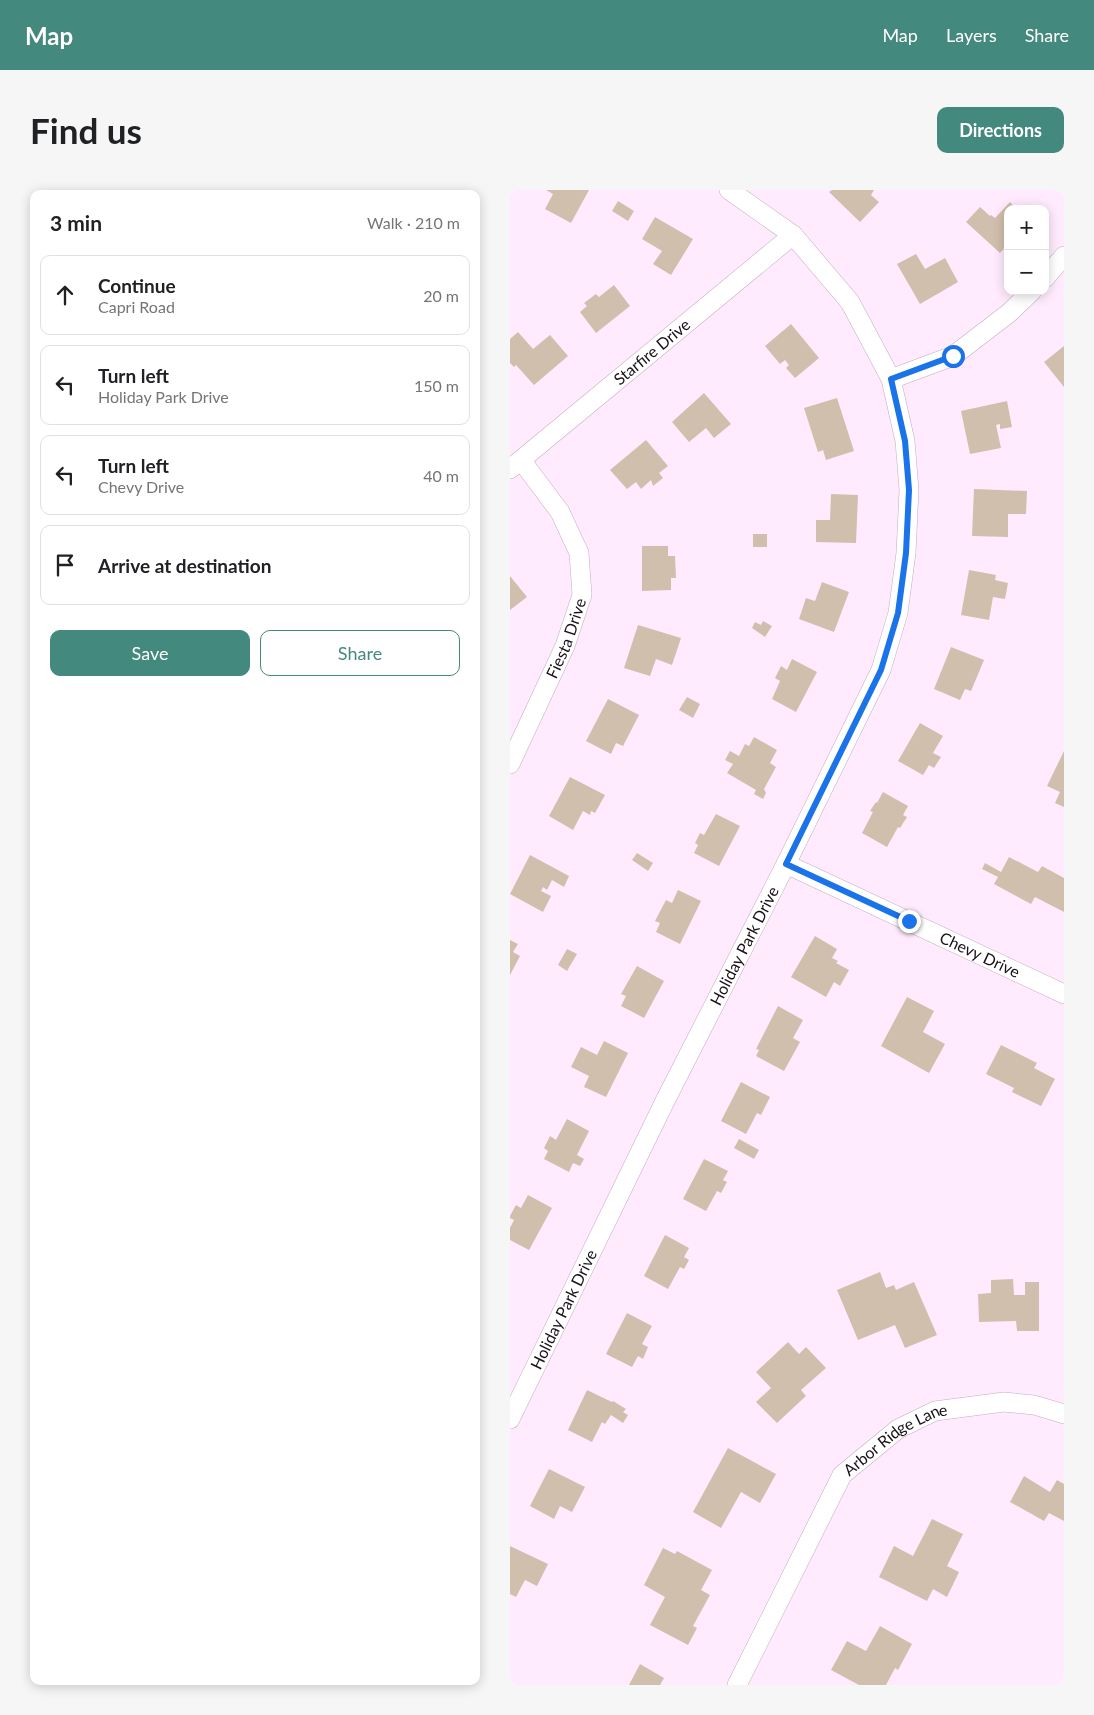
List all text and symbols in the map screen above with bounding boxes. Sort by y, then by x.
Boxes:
text: Map [25,21,73,50]
text: Map [882,24,918,46]
text: Layers [946,24,997,46]
text: Share [1025,24,1069,46]
button: Directions [937,107,1064,153]
text: Find us [30,109,142,151]
map controls [1004,205,1049,295]
button: + [1004,205,1049,250]
text: 3 min [50,210,102,235]
text: Walk · 210 m [367,213,460,232]
button: − [1004,250,1049,295]
text: Continue [98,274,176,297]
icon: ahead [51,281,79,309]
text: 20 m [423,286,459,305]
text: Capri Road [98,297,175,316]
street label: Starfire Drive [609,314,693,388]
route start [942,345,965,368]
text: Turn left [98,364,169,387]
icon: left [51,371,79,399]
text: 150 m [414,376,459,395]
text: Holiday Park Drive [98,387,229,406]
text: Turn left [98,454,169,477]
icon: left [51,461,79,489]
text: 40 m [423,466,459,485]
text: Chevy Drive [98,477,184,496]
icon: arrive [51,551,79,579]
text: Arrive at destination [98,554,271,577]
street label: Fiesta Drive [541,595,589,681]
button: Save [50,630,250,676]
button: Share [260,630,460,676]
street label: Holiday Park Drive [706,883,782,1008]
route end [898,910,921,933]
street label: Chevy Drive [937,927,1023,981]
street label: Holiday Park Drive [526,1246,600,1372]
street label: Arbor Ridge Lane [839,1399,948,1479]

